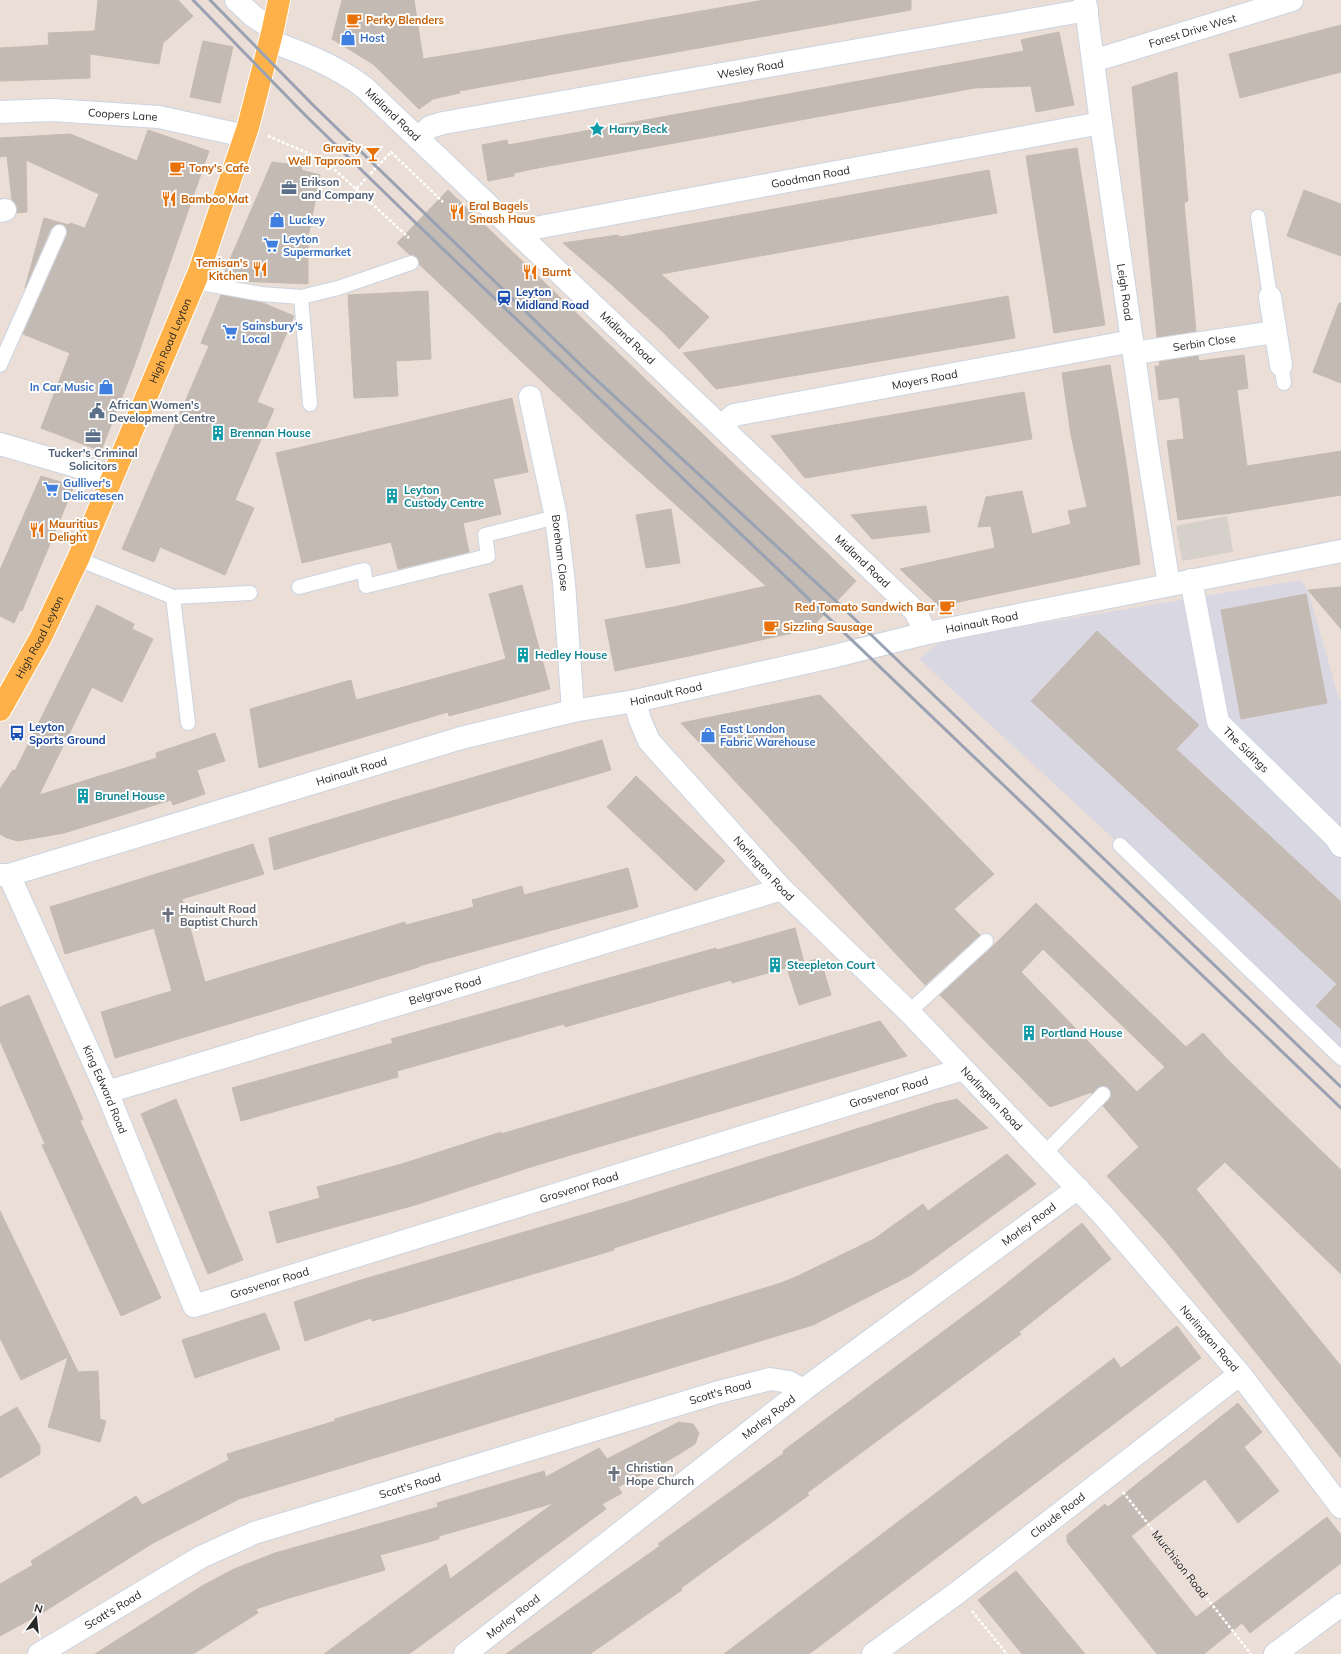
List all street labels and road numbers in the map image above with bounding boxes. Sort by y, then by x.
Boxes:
street label: Forest Drive West [1147,11,1238,50]
street label: Wesley Road [716,56,785,82]
street label: Midland Road [362,85,423,144]
street label: Coopers Lane [88,105,158,124]
street label: Goodman Road [770,163,851,191]
street label: Leigh Road [1114,263,1136,322]
street label: High Road Leyton [146,296,194,385]
street label: Midland Road [597,308,658,367]
street label: Serbin Close [1172,331,1237,354]
street label: Moyers Road [891,367,959,393]
street label: Boreham Close [549,514,572,592]
street label: Midland Road [832,532,893,591]
street label: High Road Leyton [12,593,67,681]
street label: Hainault Road [944,608,1019,636]
street label: Hainault Road [629,679,703,709]
street label: The Sidings [1220,724,1272,775]
street label: Hainault Road [314,754,389,789]
street label: Norlington Road [731,833,797,904]
street label: Belgrave Road [407,973,483,1008]
street label: King Edward Road [80,1043,130,1136]
street label: Norlington Road [958,1064,1026,1133]
street label: Grosvenor Road [847,1073,930,1111]
street label: Grosvenor Road [538,1169,620,1206]
street label: Morley Road [999,1200,1059,1249]
street label: Grosvenor Road [228,1264,311,1302]
street label: Norlington Road [1177,1302,1242,1375]
street label: Scott's Road [687,1377,753,1408]
street label: Morley Road [739,1392,798,1442]
street label: Scott's Road [377,1470,443,1502]
street label: Claude Road [1027,1490,1088,1541]
street label: Murchison Road [1149,1528,1211,1601]
street label: Scott's Road [82,1587,144,1632]
street label: Morley Road [484,1591,543,1642]

